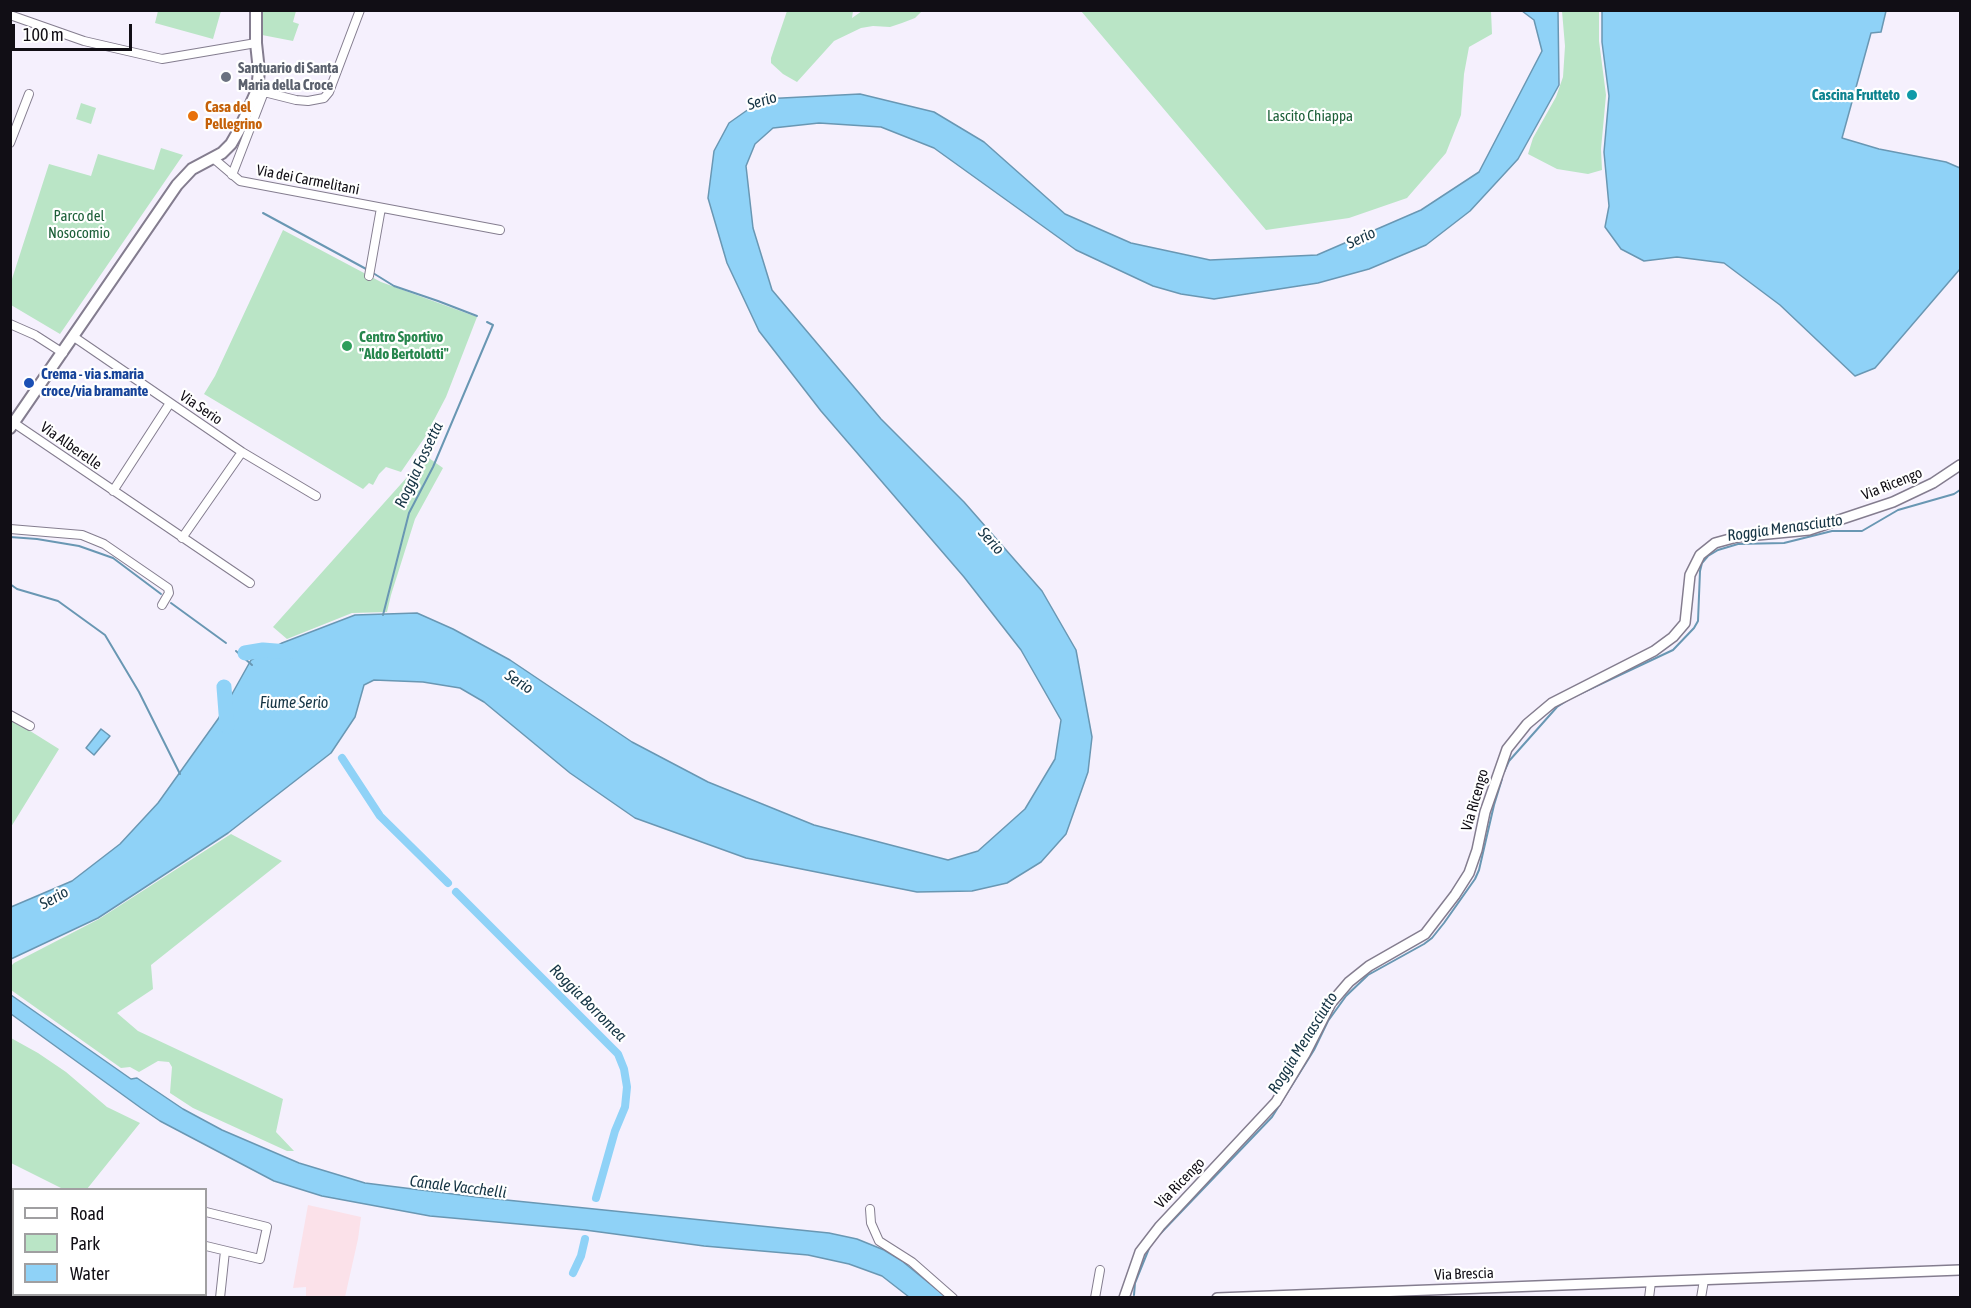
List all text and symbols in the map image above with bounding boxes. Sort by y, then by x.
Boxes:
scale bar [15,12,135,50]
text: 100 m [23,24,64,45]
place label: Santuario di Santa Maria della Croce [238,59,339,94]
marker: Santuario di Santa Maria della Croce [219,70,233,84]
place label: Cascina Frutteto [1812,86,1900,104]
water label: Serio [745,87,779,115]
marker: Cascina Frutteto [1905,88,1919,102]
place label: Casa del Pellegrino [205,98,262,133]
park label: Lascito Chiappa [1267,107,1353,125]
marker: Casa del Pellegrino [186,109,200,123]
street label: Via dei Carmelitani [255,161,361,199]
park label: Parco del Nosocomio [48,207,110,242]
water label: Serio [1343,223,1379,253]
place label: Centro Sportivo "Aldo Bertolotti" [359,328,449,363]
marker: Centro Sportivo "Aldo Bertolotti" [340,339,354,353]
place label: Crema - via s.maria croce/via bramante [41,365,148,400]
marker: Crema - via s.maria croce/via bramante [22,376,36,390]
street label: Via Serio [176,387,226,429]
street label: Via Alberelle [37,418,105,474]
water label: Roggia Fossetta [391,419,447,511]
street label: Via Ricengo [1859,464,1925,504]
water label: Roggia Menasciutto [1726,510,1844,546]
water label: Serio [974,523,1008,559]
water label: Serio [501,666,537,698]
water label: Fiume Serio [260,693,328,713]
street label: Via Ricengo [1458,767,1492,833]
water label: Serio [36,882,72,914]
water label: Roggia Borromea [545,960,631,1046]
water label: Roggia Menasciutto [1264,989,1342,1097]
street label: Via Ricengo [1151,1154,1209,1212]
water label: Canale Vacchelli [409,1172,507,1202]
legend [12,1188,207,1296]
text: Road [70,1203,104,1224]
text: Park [70,1233,100,1254]
text: Water [70,1263,109,1284]
street label: Via Brescia [1434,1264,1494,1284]

